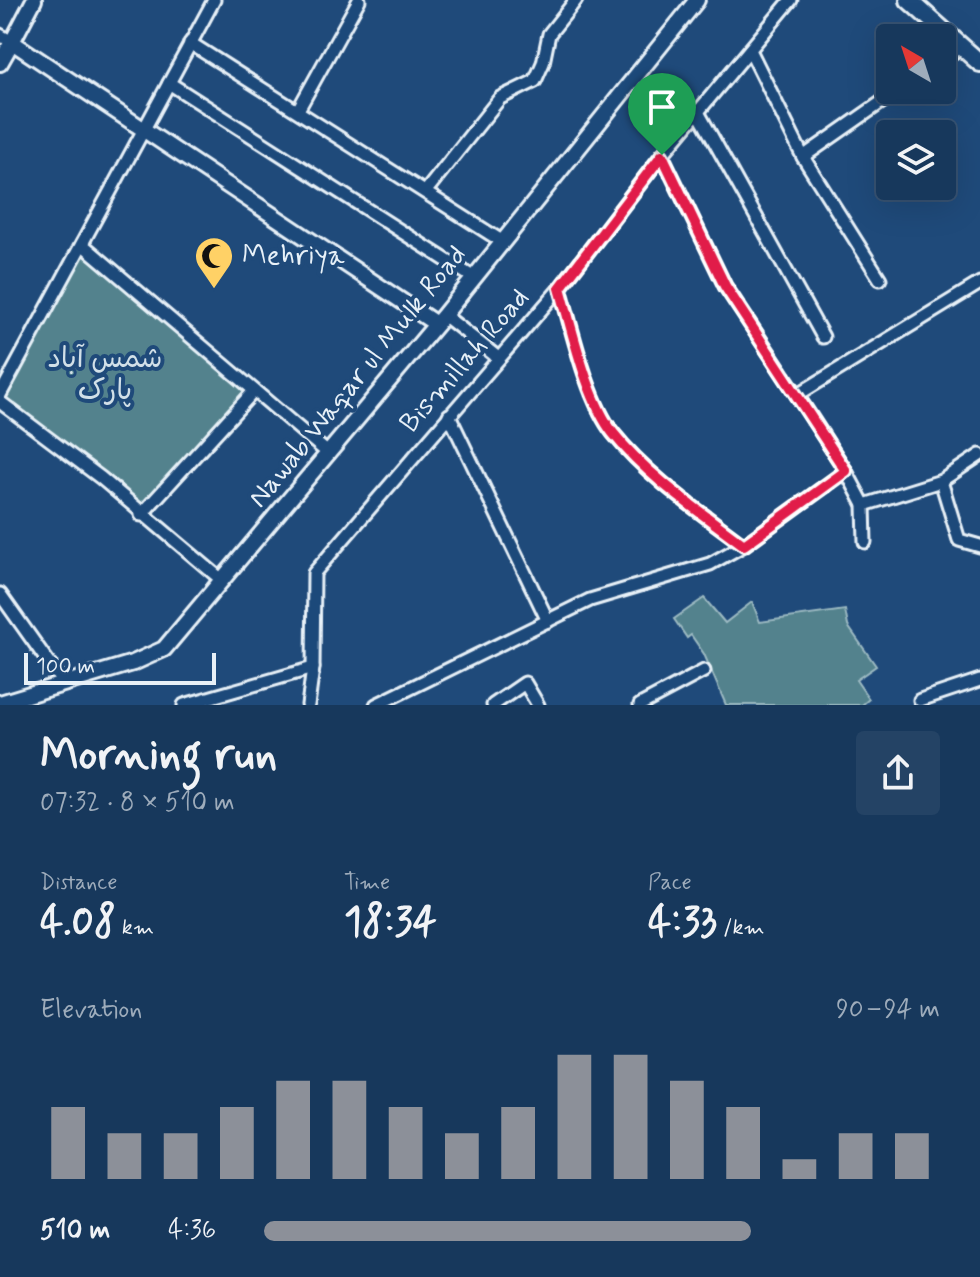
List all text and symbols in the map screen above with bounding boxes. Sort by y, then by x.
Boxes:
north arrow [876,24,956,104]
map controls [876,24,956,200]
pin [628,73,696,155]
icon: arrive [640,85,684,129]
button: layers [876,120,956,200]
mosque icon: Mehriya [193,235,235,290]
street label: Nawab Waqar ul Mulk Road [241,238,475,516]
place label: Mehriya [242,238,345,275]
street label: Bismillah Road [392,281,538,441]
park label: شمس آباد پارک [47,341,163,410]
scale bar [24,649,216,685]
text: 100 m [36,653,95,681]
text: Morning run [40,727,277,785]
button: share [856,731,940,815]
text: 07:32 · 8 × 510 m [40,786,235,820]
text: Distance [40,869,117,897]
text: Time [344,869,390,897]
text: Pace [648,869,692,897]
text: 4.08 [40,897,116,949]
text: 18:34 [344,897,437,949]
text: 4:33 [648,897,717,949]
text: km [116,914,154,942]
text: /km [717,914,765,942]
text: Elevation [40,993,142,1027]
text: 90–94 m [836,993,940,1027]
text: 510 m [40,1214,110,1248]
text: 4:36 [168,1214,216,1248]

